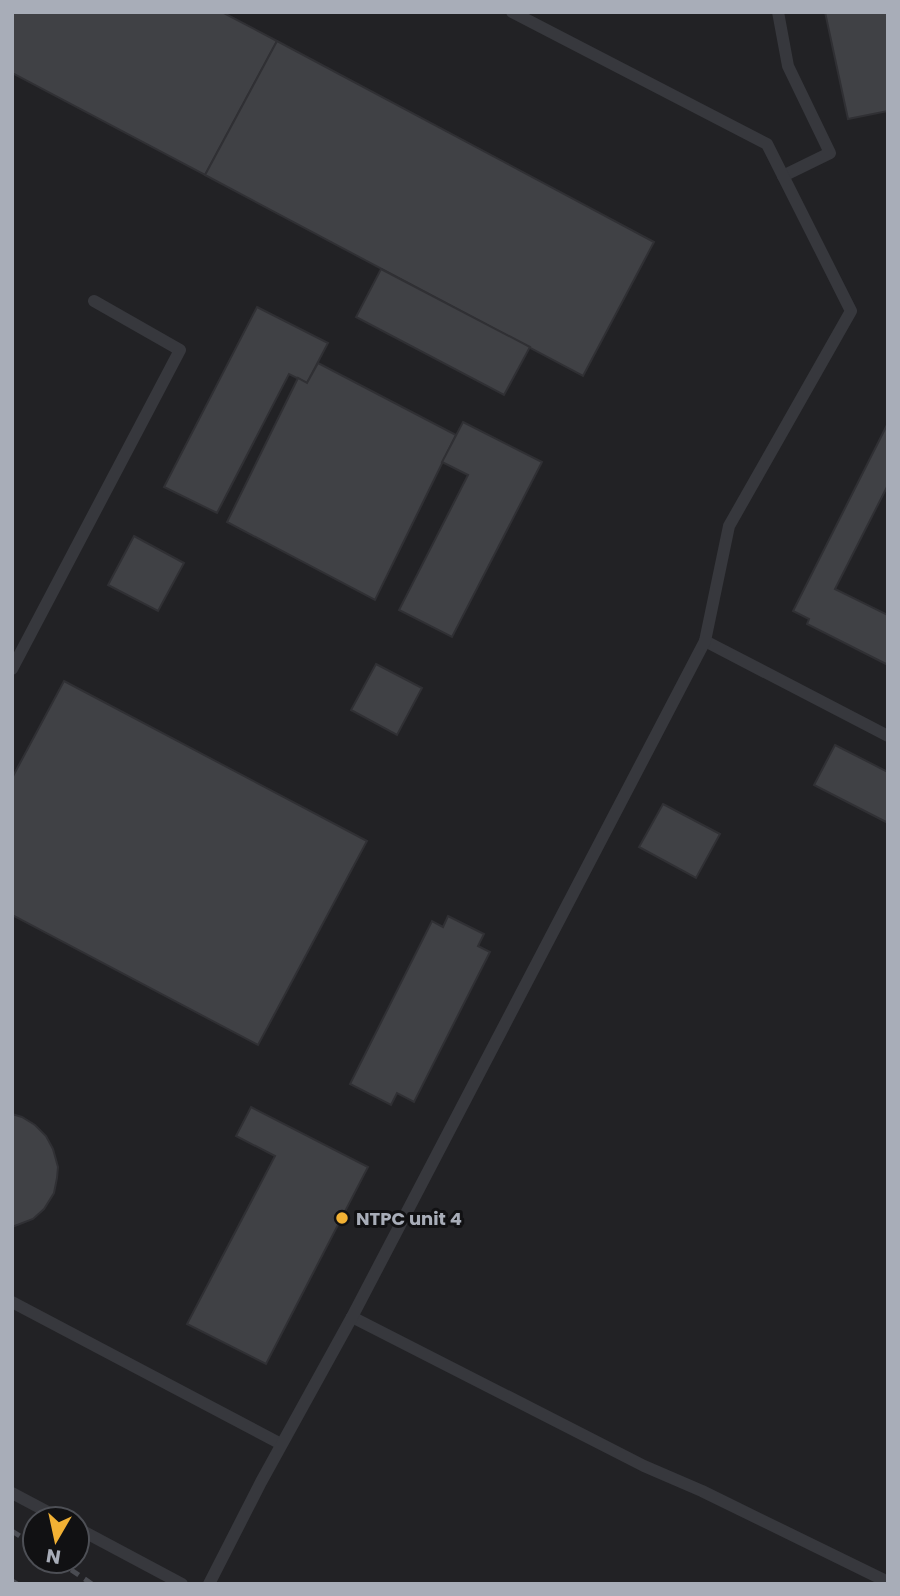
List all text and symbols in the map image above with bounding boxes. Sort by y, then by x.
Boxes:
place label: NTPC unit 4 [356,1206,462,1231]
marker: NTPC unit 4 [334,1210,350,1226]
north arrow [21,1505,91,1575]
text: N [44,1542,63,1571]

